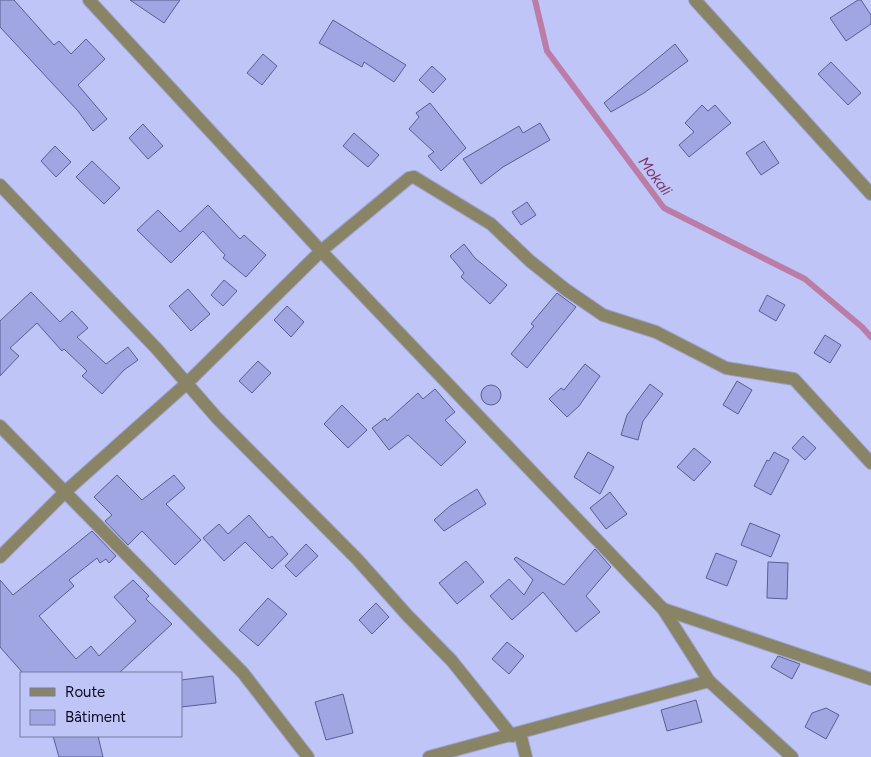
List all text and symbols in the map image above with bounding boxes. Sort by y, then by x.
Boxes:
water label: Mokali [635,153,676,199]
legend [20,672,182,737]
text: Route [65,683,105,701]
text: Bâtiment [65,708,126,726]

